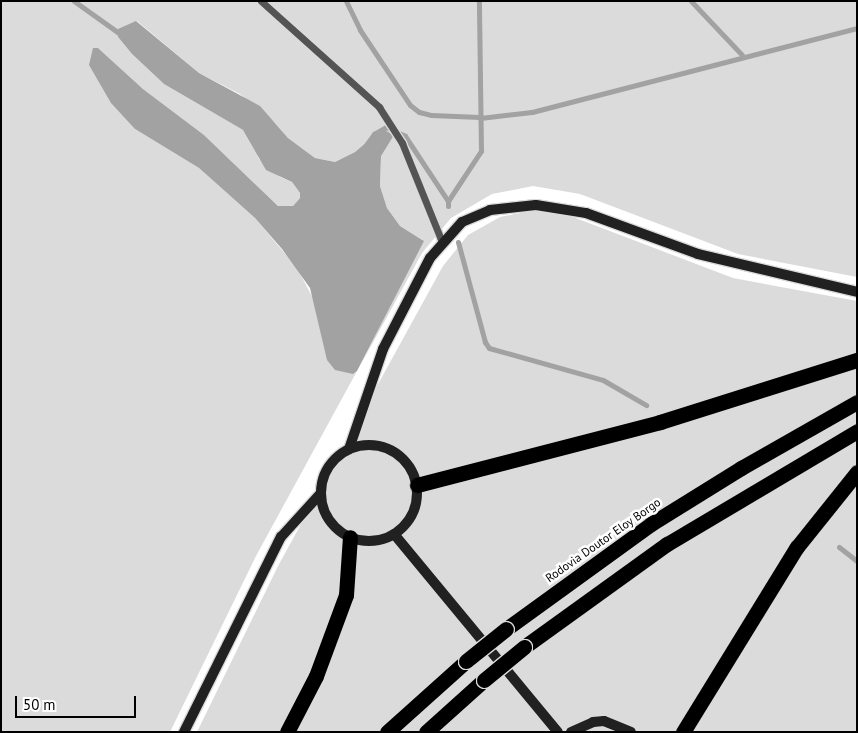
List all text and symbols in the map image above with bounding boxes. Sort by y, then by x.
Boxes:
street label: Rodovia Doutor Eloy Borgo [542,495,664,585]
scale bar [18,686,139,718]
text: 50 m [23,695,56,714]

